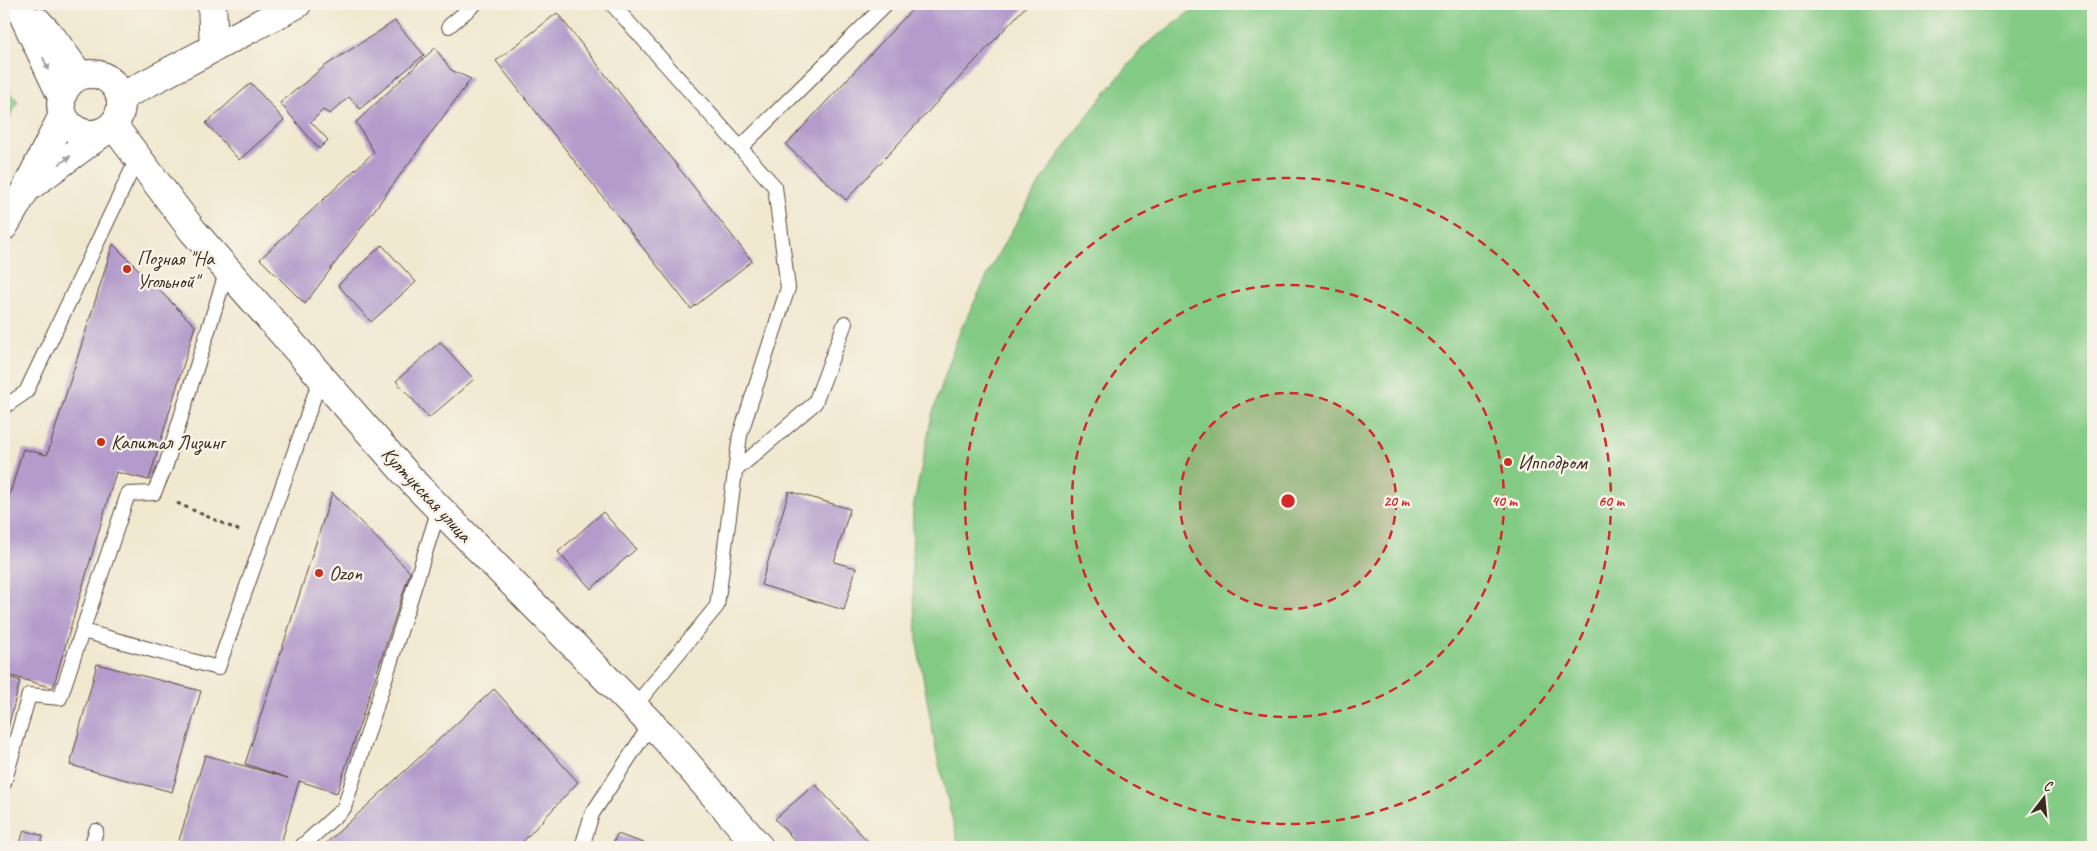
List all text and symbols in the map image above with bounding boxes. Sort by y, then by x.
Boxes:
one-way arrow [43,57,51,71]
one-way arrow [58,155,71,166]
place label: Позная "На Угольной" [137,246,215,294]
marker: Позная "На Угольной" [121,263,133,275]
place label: Капитал Лизинг [111,430,227,456]
marker: Капитал Лизинг [95,436,107,448]
street label: Култукская улица [376,441,478,548]
place label: Ипподром [1518,450,1588,475]
marker: Ипподром [1502,456,1514,468]
centre of rings [1279,492,1297,510]
text: 20 m [1383,492,1410,511]
text: 40 m [1491,492,1518,511]
text: 60 m [1598,492,1625,511]
place label: Ozon [329,561,363,586]
marker: Ozon [313,567,325,579]
north arrow [2020,774,2070,824]
text: С [2042,777,2055,796]

